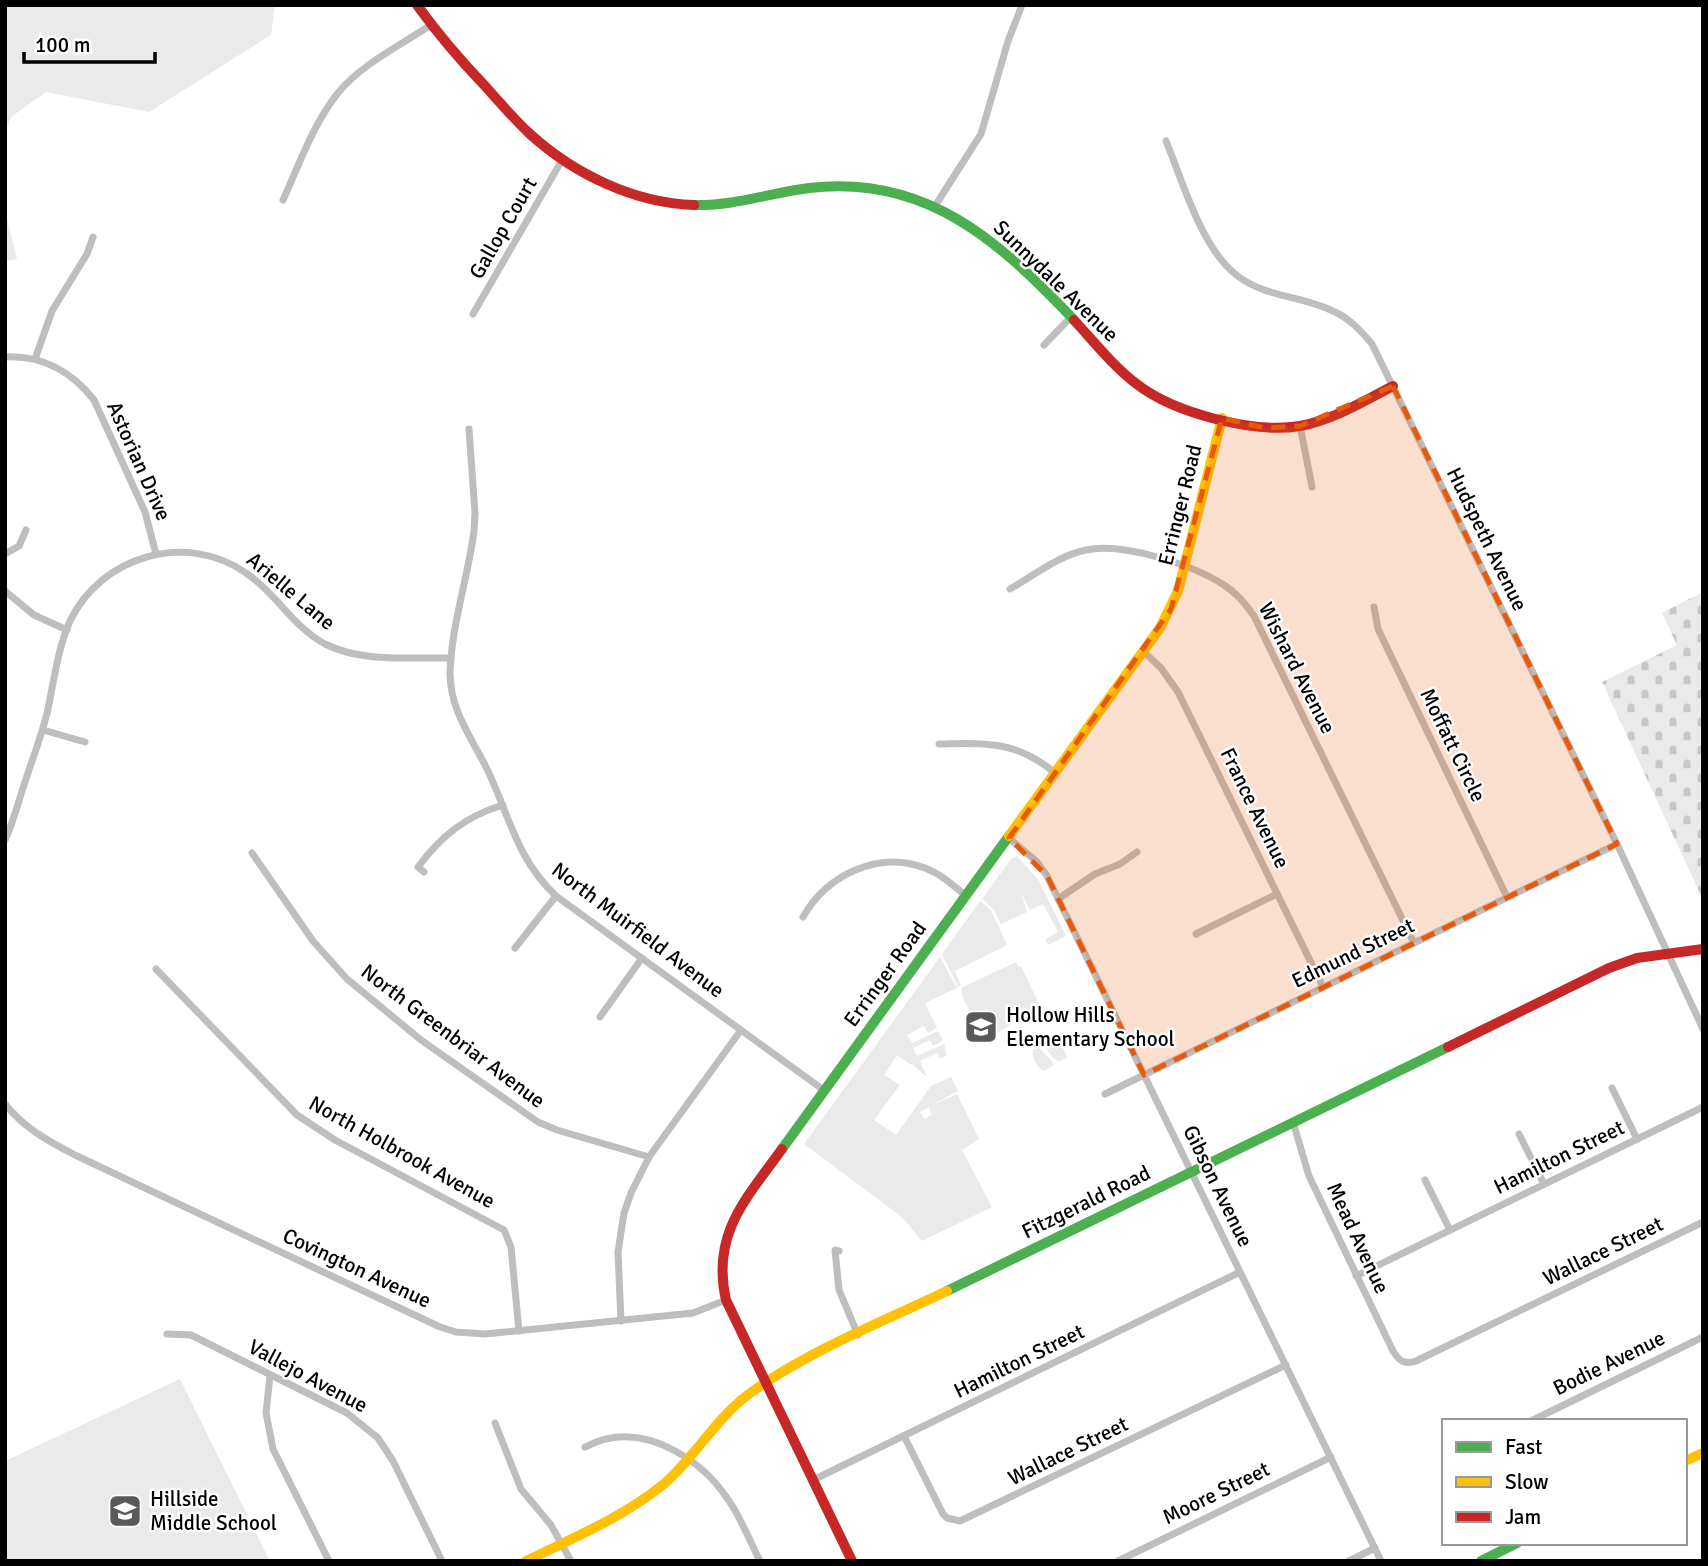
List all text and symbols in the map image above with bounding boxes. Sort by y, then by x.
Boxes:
scale bar [24,21,156,65]
text: 100 m [35,32,90,58]
street label: Gallop Court [463,172,543,284]
street label: Sunnydale Avenue [988,215,1124,347]
street label: Astorian Drive [101,397,177,525]
street label: Erringer Road [1152,442,1208,568]
street label: Hudspeth Avenue [1441,463,1533,615]
street label: Arielle Lane [241,546,341,636]
street label: Wishard Avenue [1253,598,1341,738]
street label: Moffatt Circle [1414,684,1492,806]
street label: France Avenue [1215,744,1295,872]
street label: North Muirfield Avenue [547,857,729,1003]
street label: Edmund Street [1288,912,1418,994]
street label: Erringer Road [838,916,932,1032]
street label: North Greenbriar Avenue [356,958,550,1114]
place label: Hollow Hills Elementary School [1006,1002,1175,1052]
school or university icon: Hollow Hills Elementary School [962,1008,1000,1046]
street label: North Holbrook Avenue [304,1090,500,1214]
street label: Hamilton Street [1490,1114,1628,1200]
street label: Gibson Avenue [1177,1121,1259,1251]
street label: Fitzgerald Road [1017,1160,1155,1244]
street label: Mead Avenue [1321,1178,1395,1298]
street label: Wallace Street [1539,1211,1667,1291]
street label: Covington Avenue [279,1222,435,1314]
street label: Hamilton Street [950,1318,1088,1404]
street label: Bodie Avenue [1549,1325,1669,1401]
street label: Vallejo Avenue [244,1334,372,1418]
street label: Wallace Street [1004,1411,1132,1491]
legend [1442,1419,1687,1545]
text: Fast [1505,1434,1542,1460]
street label: Moore Street [1158,1456,1274,1530]
text: Slow [1505,1469,1549,1495]
place label: Hillside Middle School [150,1486,277,1536]
school or university icon: Hillside Middle School [106,1492,144,1530]
text: Jam [1505,1504,1541,1530]

